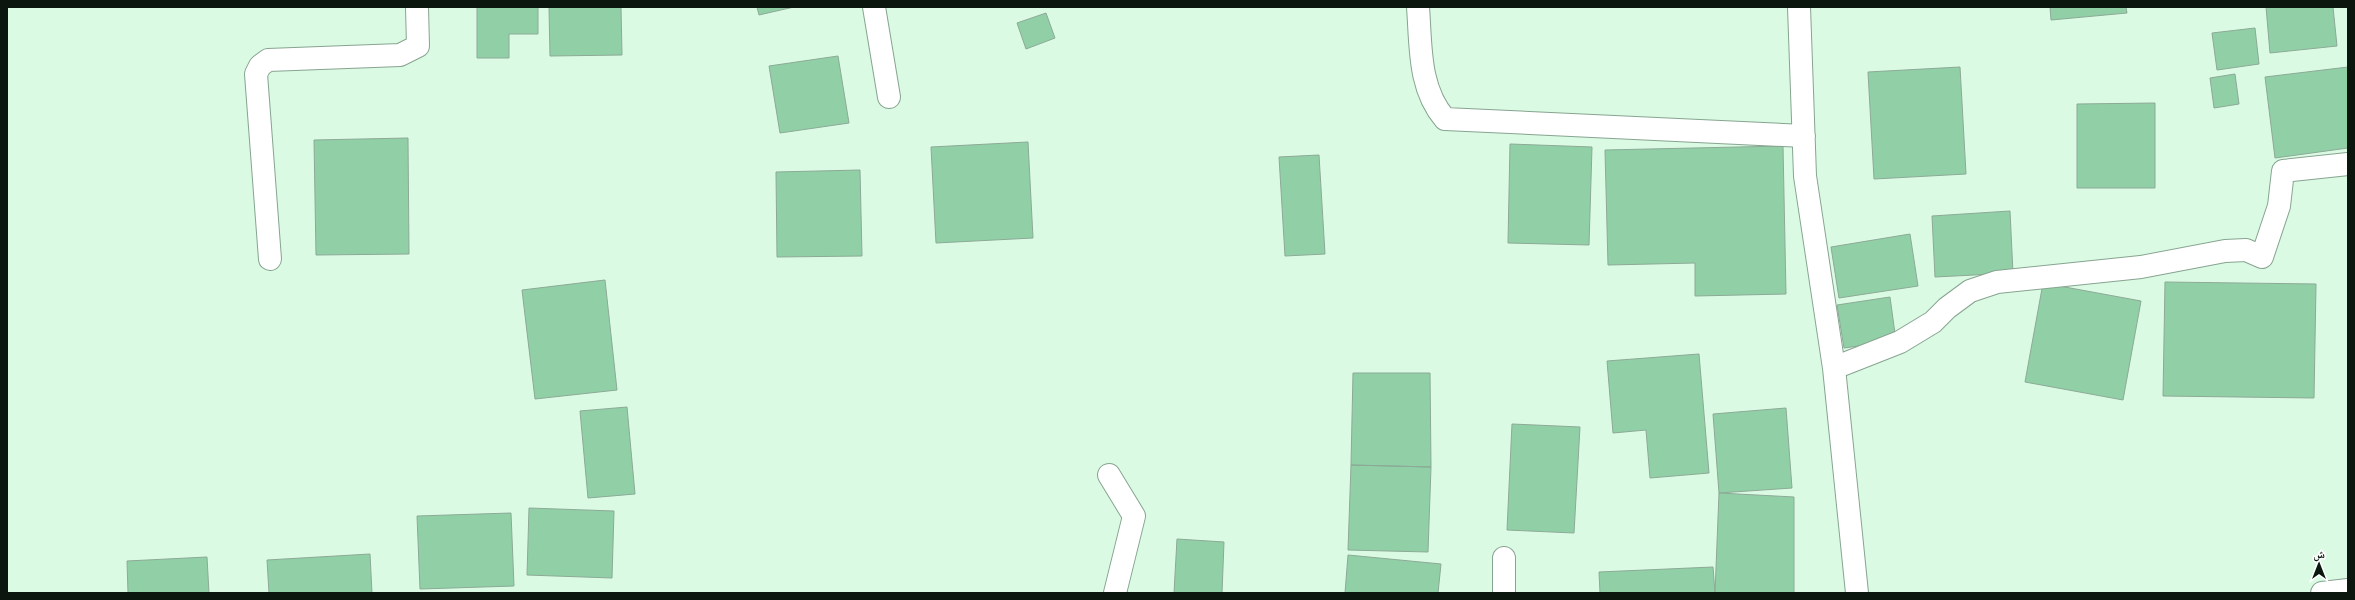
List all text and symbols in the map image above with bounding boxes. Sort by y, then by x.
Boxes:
north arrow [2299,544,2339,584]
text: ش [2313,546,2325,565]

